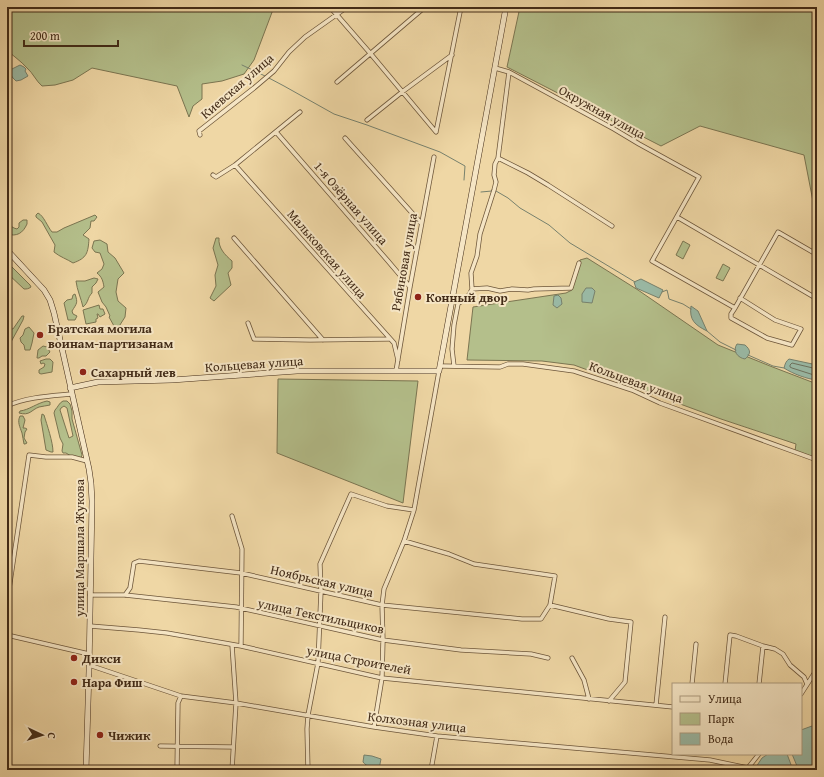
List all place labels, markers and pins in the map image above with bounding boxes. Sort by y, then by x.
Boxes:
place label: Конный двор [426,288,508,307]
marker: Конный двор [413,292,423,302]
place label: Братская могила воинам-партизанам [48,319,173,353]
marker: Братская могила воинам-партизанам [35,330,45,340]
place label: Сахарный лев [91,363,176,382]
marker: Сахарный лев [78,367,88,377]
place label: Дикси [81,649,121,668]
marker: Дикси [69,653,79,663]
place label: Нара Фиш [82,673,143,692]
marker: Нара Фиш [69,677,79,687]
place label: Чижик [108,726,151,745]
marker: Чижик [95,730,105,740]

